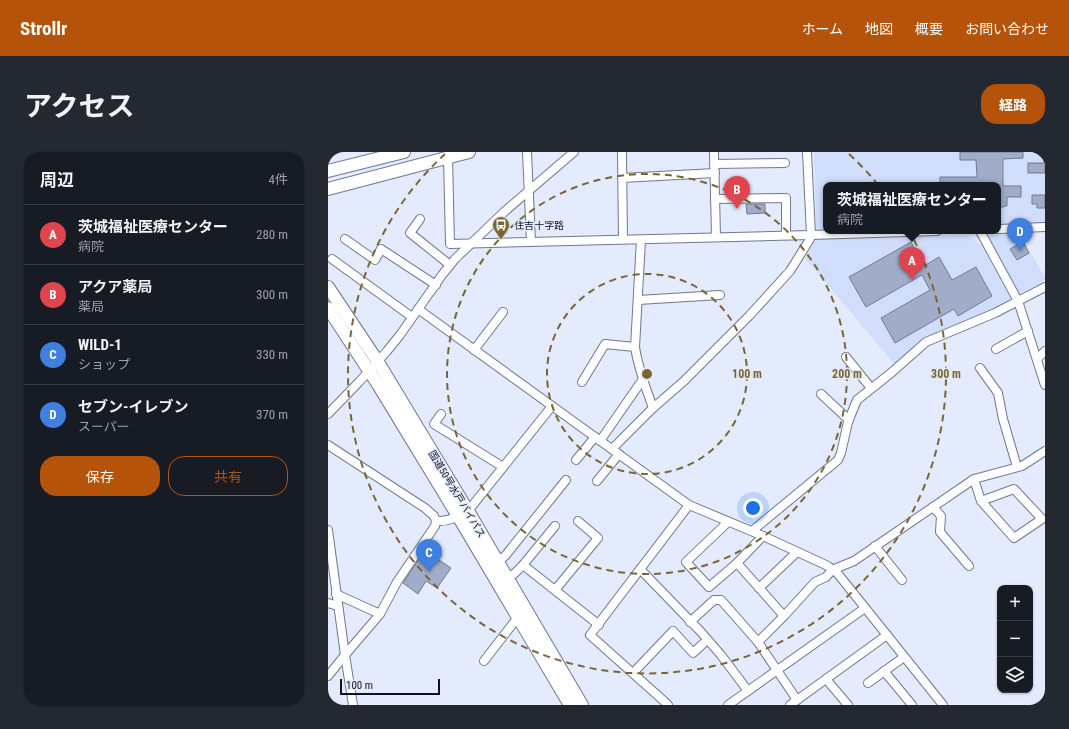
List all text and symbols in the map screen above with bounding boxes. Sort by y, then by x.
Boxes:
text: Strollr [20,17,67,40]
text: ホーム [801,21,843,37]
text: 地図 [865,21,893,37]
text: 概要 [915,21,943,37]
text: お問い合わせ [965,21,1049,37]
button: 経路 [981,84,1045,124]
text: アクセス [24,90,135,123]
text: 周辺 [40,170,74,190]
text: 4件 [269,172,288,187]
pin: B [724,176,750,209]
popup [823,182,1001,234]
text: 茨城福祉医療センター [837,191,987,209]
text: 病院 [837,212,863,227]
bus stop icon: 住吉十字路 [491,215,511,240]
text: 茨城福祉医療センター [78,218,228,236]
pin: D [1007,218,1033,251]
place label: 住吉十字路 [514,220,564,231]
text: A [49,227,57,242]
text: 280 m [256,227,288,242]
text: 病院 [78,239,104,254]
pin: A [899,247,925,280]
text: アクア薬局 [78,278,152,296]
text: B [49,287,57,302]
text: 300 m [256,287,288,302]
text: 薬局 [78,299,104,314]
text: WILD-1 [78,336,122,354]
text: C [49,347,57,362]
text: 330 m [256,347,288,362]
text: ショップ [78,357,130,372]
centre of rings [640,367,654,381]
text: 100 m [732,367,762,381]
text: 200 m [832,367,862,381]
text: 300 m [931,367,961,381]
text: セブン-イレブン [78,398,188,416]
text: D [49,407,57,422]
text: 370 m [256,407,288,422]
text: スーパー [78,419,130,434]
street label: 国道50号水戸バイパス [427,448,487,540]
button: 保存 [40,456,160,496]
button: 共有 [168,456,288,496]
your location [743,498,763,518]
pin: C [416,539,442,572]
map controls [997,585,1033,693]
button: + [997,585,1033,621]
button: − [997,621,1033,657]
button: layers [997,657,1033,693]
scale bar [340,677,440,696]
text: 100 m [346,679,373,692]

